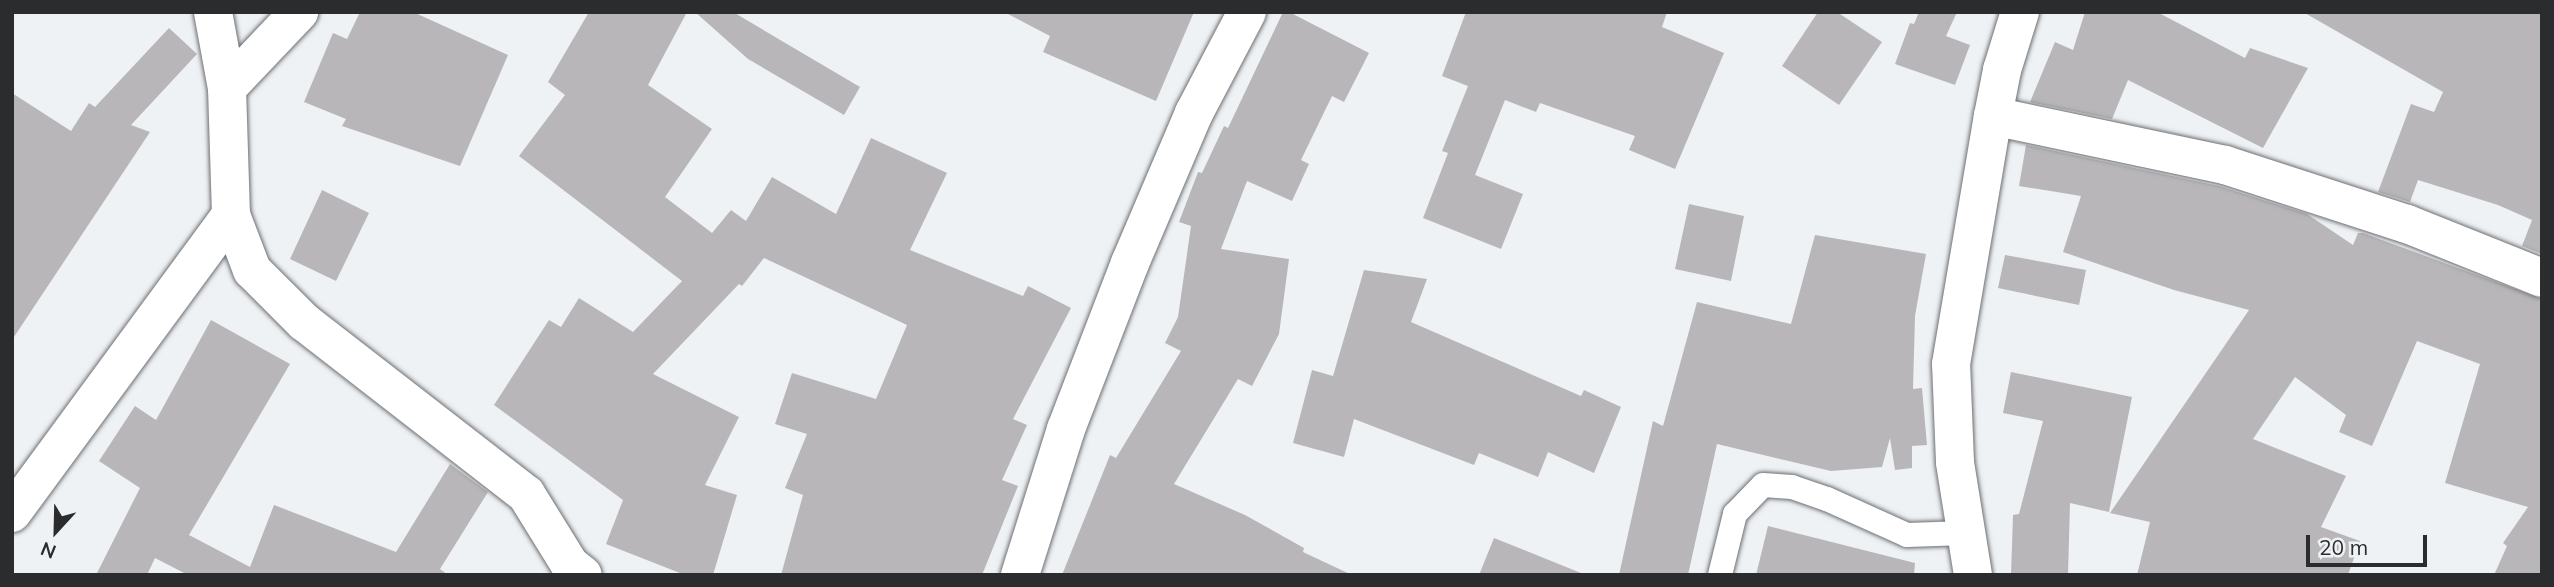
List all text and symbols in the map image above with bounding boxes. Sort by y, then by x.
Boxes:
north arrow [21,496,91,566]
scale bar [2309,520,2430,564]
text: 20 m [2319,534,2368,560]
text: N [37,537,59,564]

